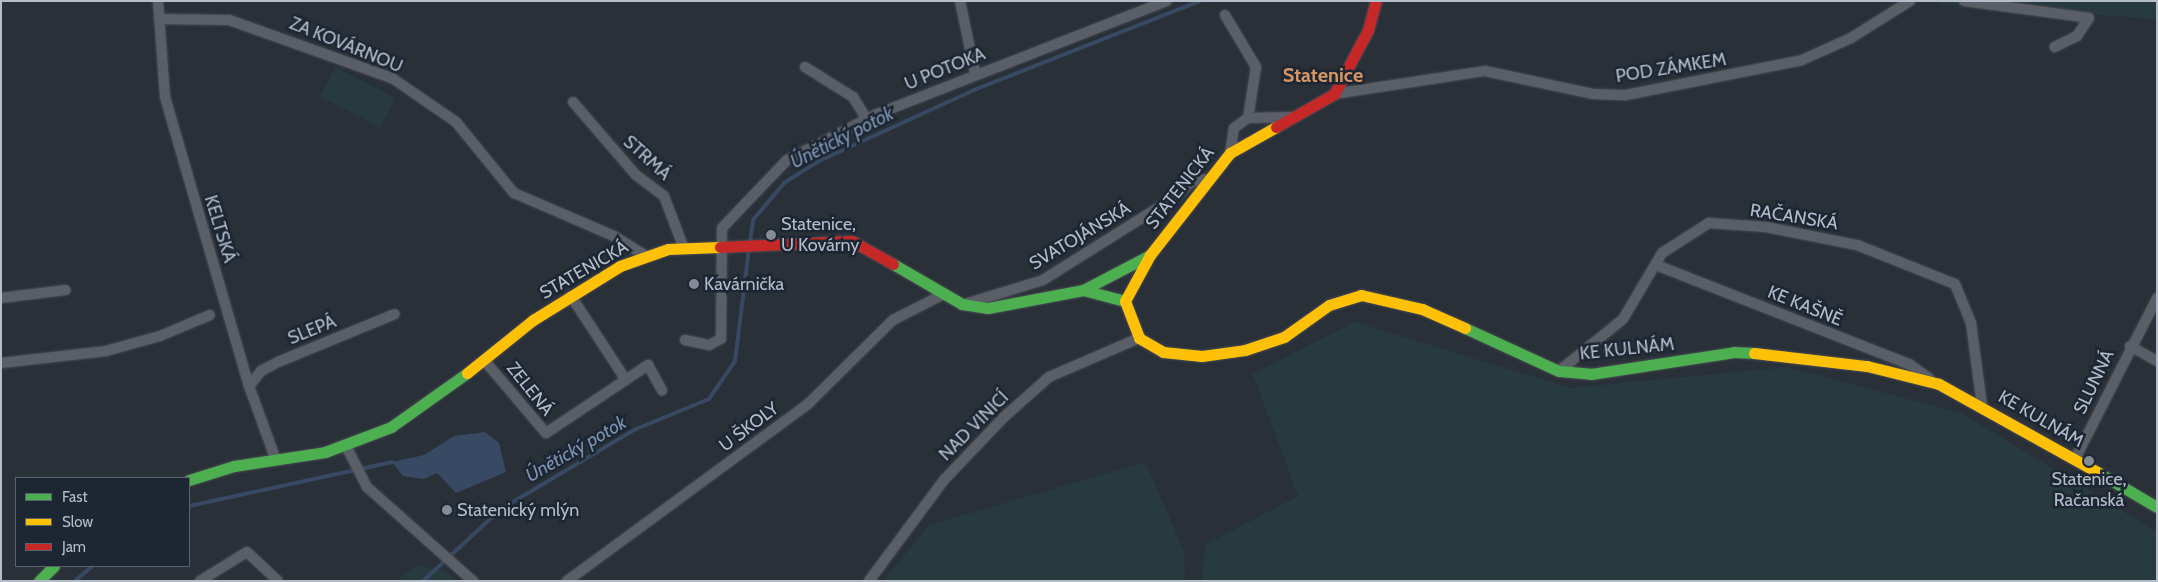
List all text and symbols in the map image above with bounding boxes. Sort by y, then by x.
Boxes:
street label: ZA KOVÁRNOU [286,13,406,77]
street label: U POTOKA [902,43,988,95]
street label: POD ZÁMKEM [1614,49,1728,87]
district label: Statenice [1283,63,1363,87]
water label: Únětický potok [787,102,897,174]
street label: STRMÁ [619,131,675,185]
street label: STATENICKÁ [1141,143,1219,233]
street label: KELTSKÁ [200,193,240,265]
street label: SVATOJÁNSKÁ [1026,197,1134,275]
street label: RAČANSKÁ [1749,199,1839,235]
place label: Statenice, U Kovárny [781,214,859,256]
marker: Statenice, U Kovárny [765,229,777,241]
street label: STATENICKÁ [536,236,632,304]
place label: Kavárnička [704,273,784,295]
marker: Kavárnička [688,278,700,290]
street label: KE KAŠNĚ [1764,281,1846,331]
street label: SLEPÁ [285,311,339,349]
street label: KE KULNÁM [1579,333,1675,365]
street label: SLUNNÁ [2069,346,2119,418]
street label: ZELENÁ [502,358,558,420]
street label: KE KULNÁM [1995,386,2087,452]
street label: NAD VINICÍ [935,387,1013,465]
street label: U ŠKOLY [715,398,783,456]
water label: Únětický potok [522,411,630,487]
marker: Statenice, Račanská [2083,455,2095,467]
place label: Statenice, Račanská [2051,469,2127,512]
legend [15,477,190,567]
text: Fast [62,488,87,506]
place label: Statenický mlýn [457,499,579,521]
marker: Statenický mlýn [441,504,453,516]
text: Slow [62,513,93,531]
text: Jam [62,538,86,556]

